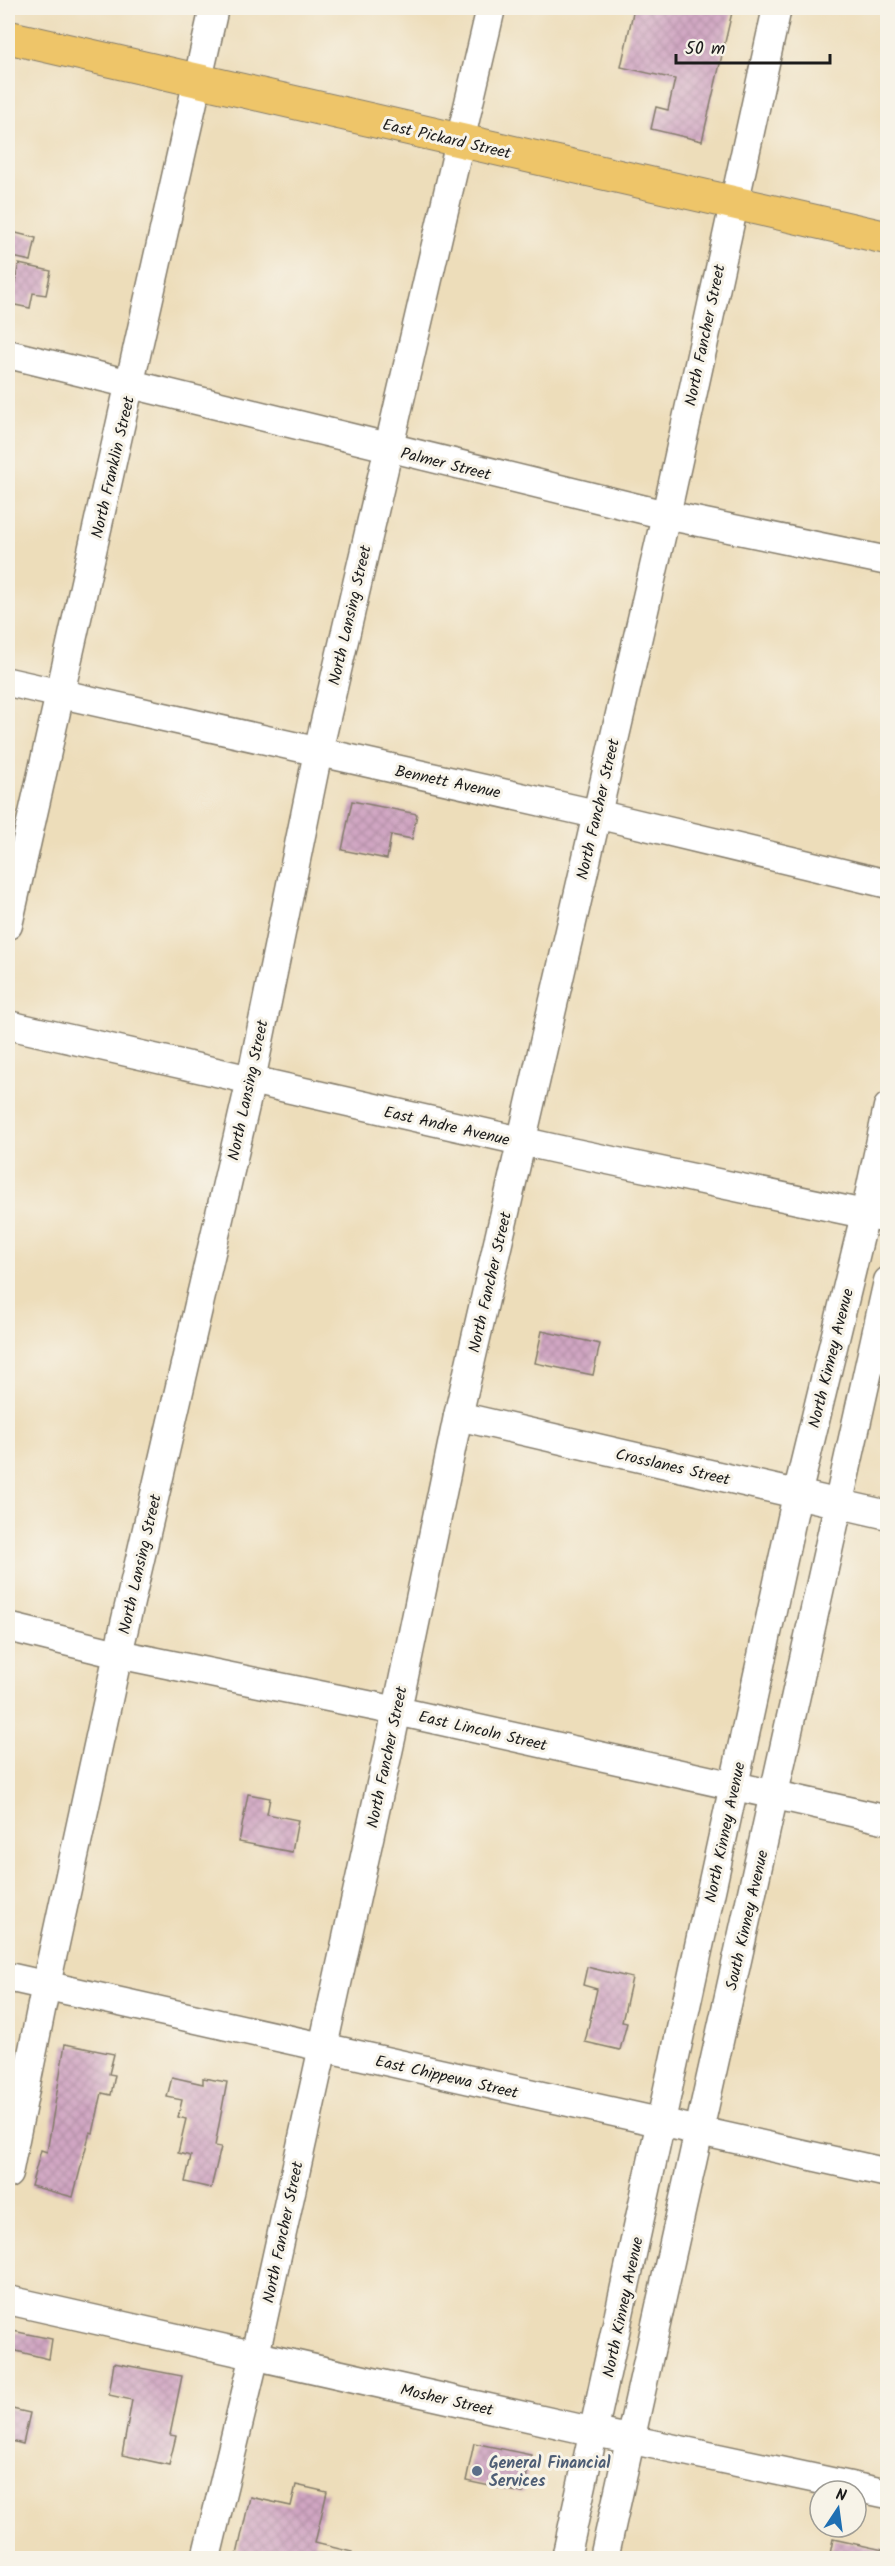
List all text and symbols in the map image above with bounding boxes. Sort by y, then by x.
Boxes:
scale bar [676,27,830,65]
text: 50 m [685,35,725,64]
street label: East Pickard Street [380,113,514,167]
street label: North Fancher Street [678,261,733,408]
street label: North Franklin Street [85,393,142,541]
street label: Palmer Street [398,441,494,488]
street label: North Lansing Street [322,542,379,688]
street label: North Fancher Street [570,736,627,882]
street label: Bennett Avenue [392,759,503,806]
street label: North Lansing Street [221,1017,276,1163]
street label: East Andre Avenue [381,1100,512,1153]
street label: North Fancher Street [462,1209,519,1355]
street label: North Kinney Avenue [802,1286,861,1431]
street label: Crosslanes Street [613,1442,733,1493]
street label: North Lansing Street [112,1491,169,1637]
street label: North Fancher Street [360,1683,415,1830]
street label: East Lincoln Street [416,1705,550,1759]
street label: North Kinney Avenue [698,1760,753,1905]
street label: South Kinney Avenue [719,1848,776,1993]
street label: East Chippewa Street [373,2049,521,2106]
street label: North Fancher Street [256,2158,311,2305]
street label: North Kinney Avenue [596,2235,651,2380]
street label: Mosher Street [398,2378,496,2423]
place label: General Financial Services [489,2451,611,2494]
marker: General Financial Services [470,2464,484,2478]
north arrow [808,2479,868,2539]
text: N [833,2483,849,2509]

